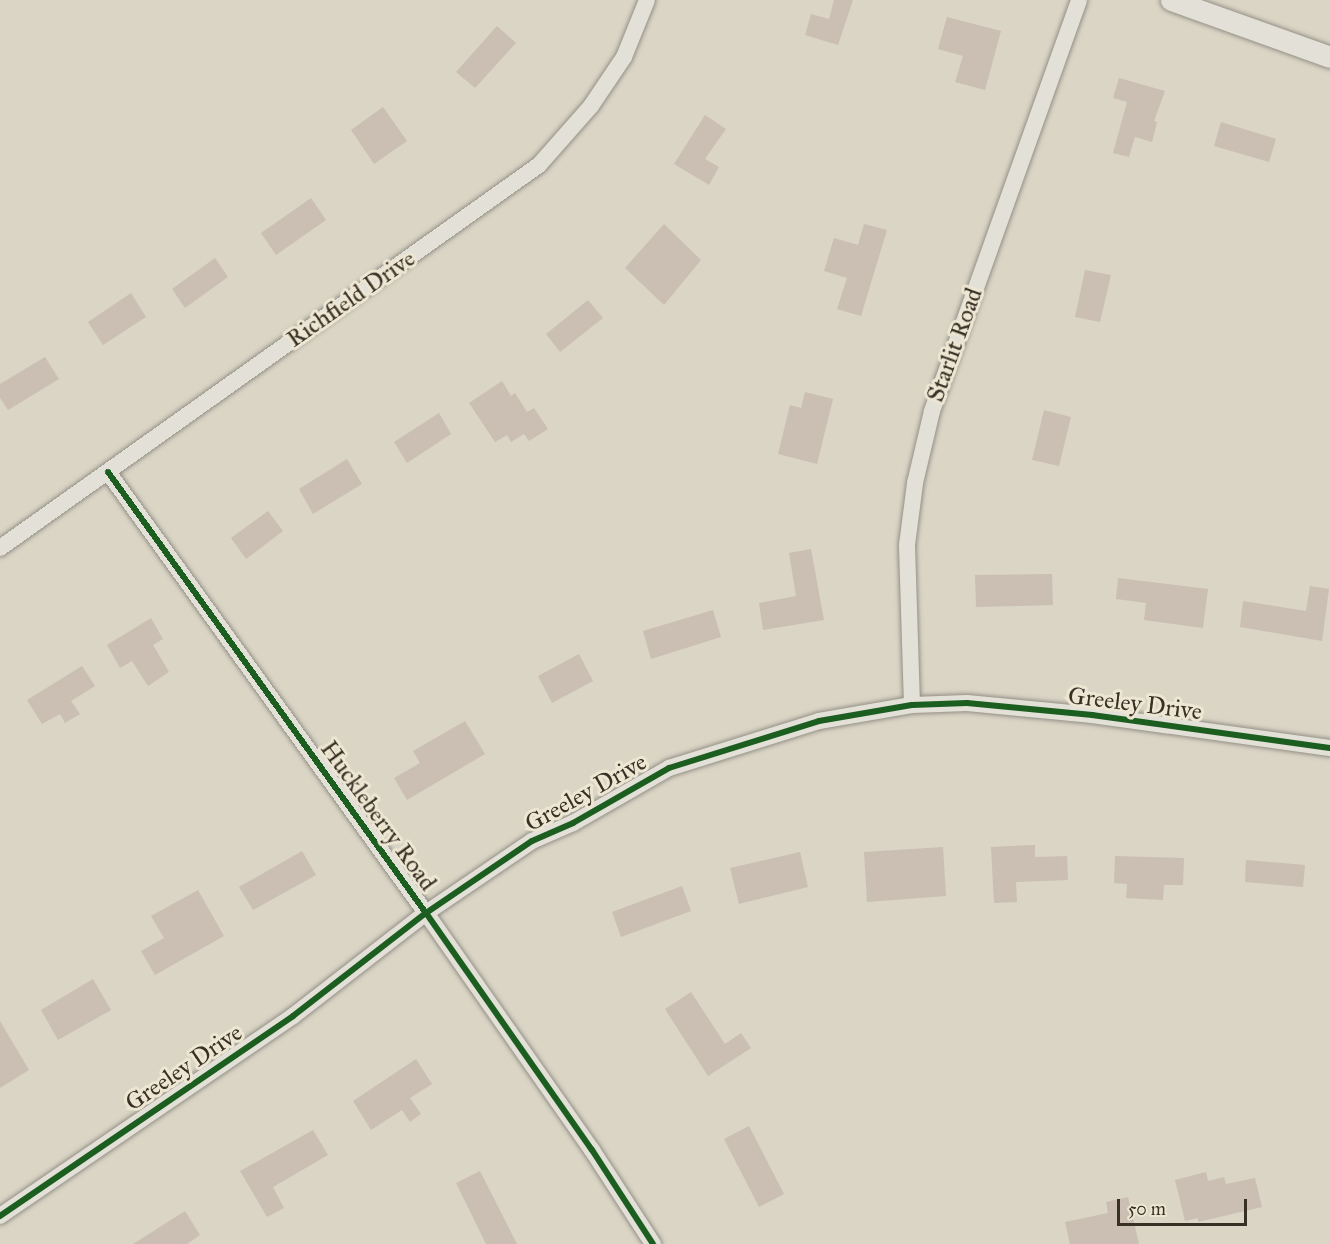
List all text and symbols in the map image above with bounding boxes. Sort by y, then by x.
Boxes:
street label: Richfield Drive [281,244,421,354]
street label: Starlit Road [921,284,989,406]
street label: Greeley Drive [1066,682,1204,726]
street label: Huckleberry Road [314,735,442,897]
street label: Greeley Drive [520,748,652,838]
street label: Greeley Drive [120,1018,248,1118]
scale bar [1120,1187,1250,1225]
text: 50 m [1128,1198,1166,1220]

